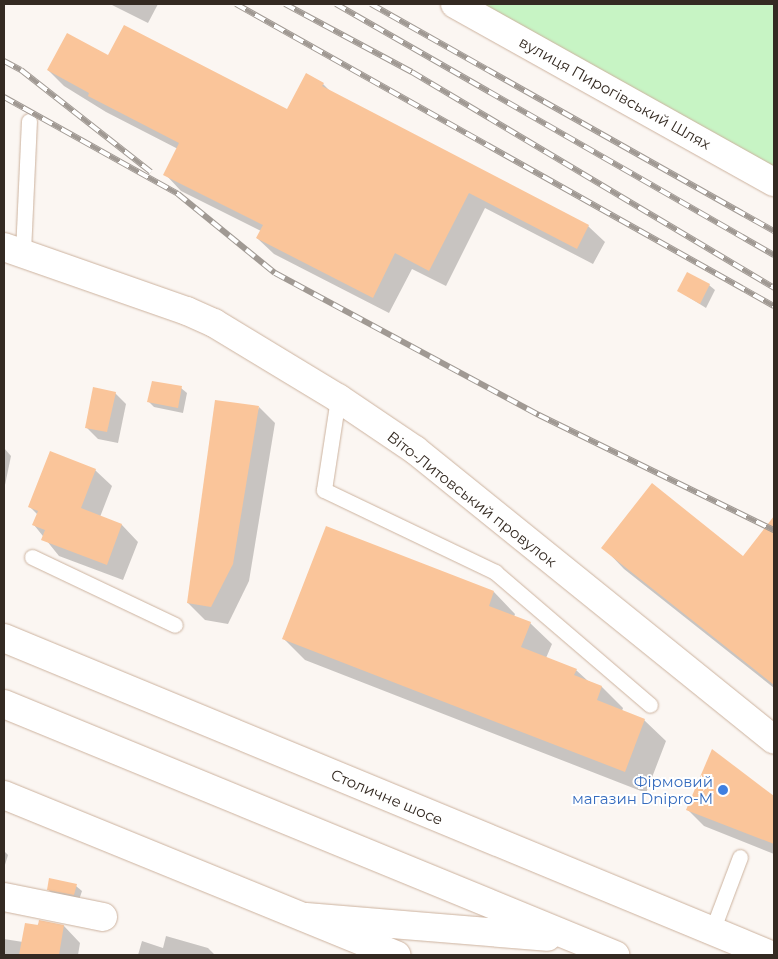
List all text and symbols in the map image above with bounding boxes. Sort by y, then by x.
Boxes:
street label: вулиця Пирогівський Шлях [516,33,714,153]
street label: Віто-Литовський провулок [384,427,560,571]
street label: Столичне шосе [328,765,446,829]
place label: Фірмовий магазин Dnipro-M [572,772,713,807]
marker: Фірмовий магазин Dnipro-M [717,784,729,796]

